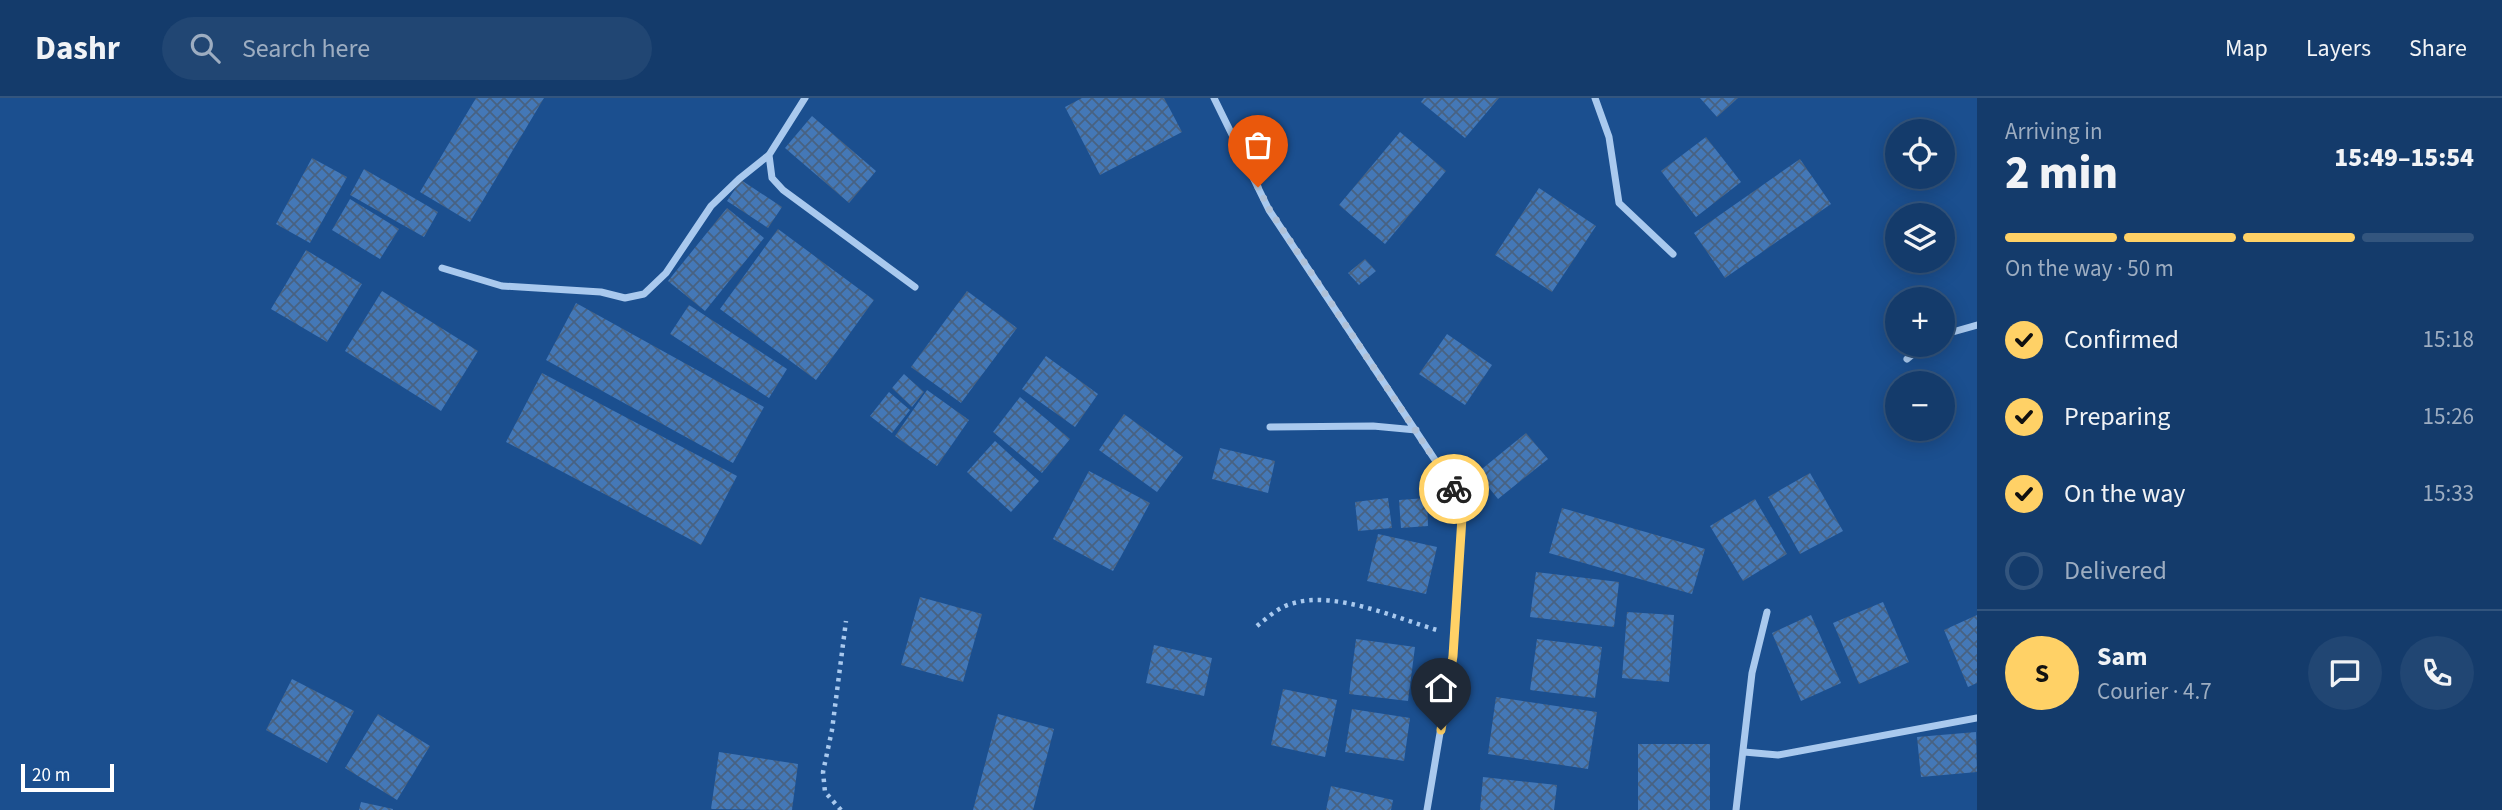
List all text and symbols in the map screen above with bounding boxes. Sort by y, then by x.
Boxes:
search box [162,17,652,80]
text: Dashr [35,25,120,72]
icon: search [186,29,224,67]
text: Search here [242,30,370,67]
text: Map [2225,31,2268,66]
text: Layers [2306,31,2371,66]
text: Share [2409,31,2467,66]
pin [1228,115,1288,187]
text: Arriving in [2005,115,2103,148]
map controls [1885,119,1955,441]
button: locate [1885,119,1955,189]
icon: bag [1239,126,1277,164]
text: 15:49–15:54 [2334,139,2474,176]
text: 2 min [2005,141,2118,206]
button: layers [1885,203,1955,273]
text: On the way · 50 m [2005,252,2174,285]
button: + [1885,287,1955,357]
icon: check [2005,321,2043,359]
text: Confirmed [2064,321,2179,358]
text: 15:18 [2423,323,2474,356]
button: − [1885,371,1955,441]
icon: check [2005,398,2043,436]
text: Preparing [2064,398,2170,435]
text: 15:26 [2423,400,2474,433]
courier [1419,454,1489,524]
icon: bike [1435,470,1473,508]
icon: check [2005,475,2043,513]
text: On the way [2064,475,2185,512]
text: 15:33 [2423,477,2474,510]
text: Delivered [2064,552,2167,589]
button: chat [2308,636,2382,710]
button: phone [2400,636,2474,710]
text: Sam [2097,638,2147,675]
text: S [2035,655,2049,692]
pin [1411,658,1471,730]
icon: home [1422,669,1460,707]
text: Courier · 4.7 [2097,675,2212,708]
scale bar [21,761,114,793]
text: 20 m [32,762,70,789]

